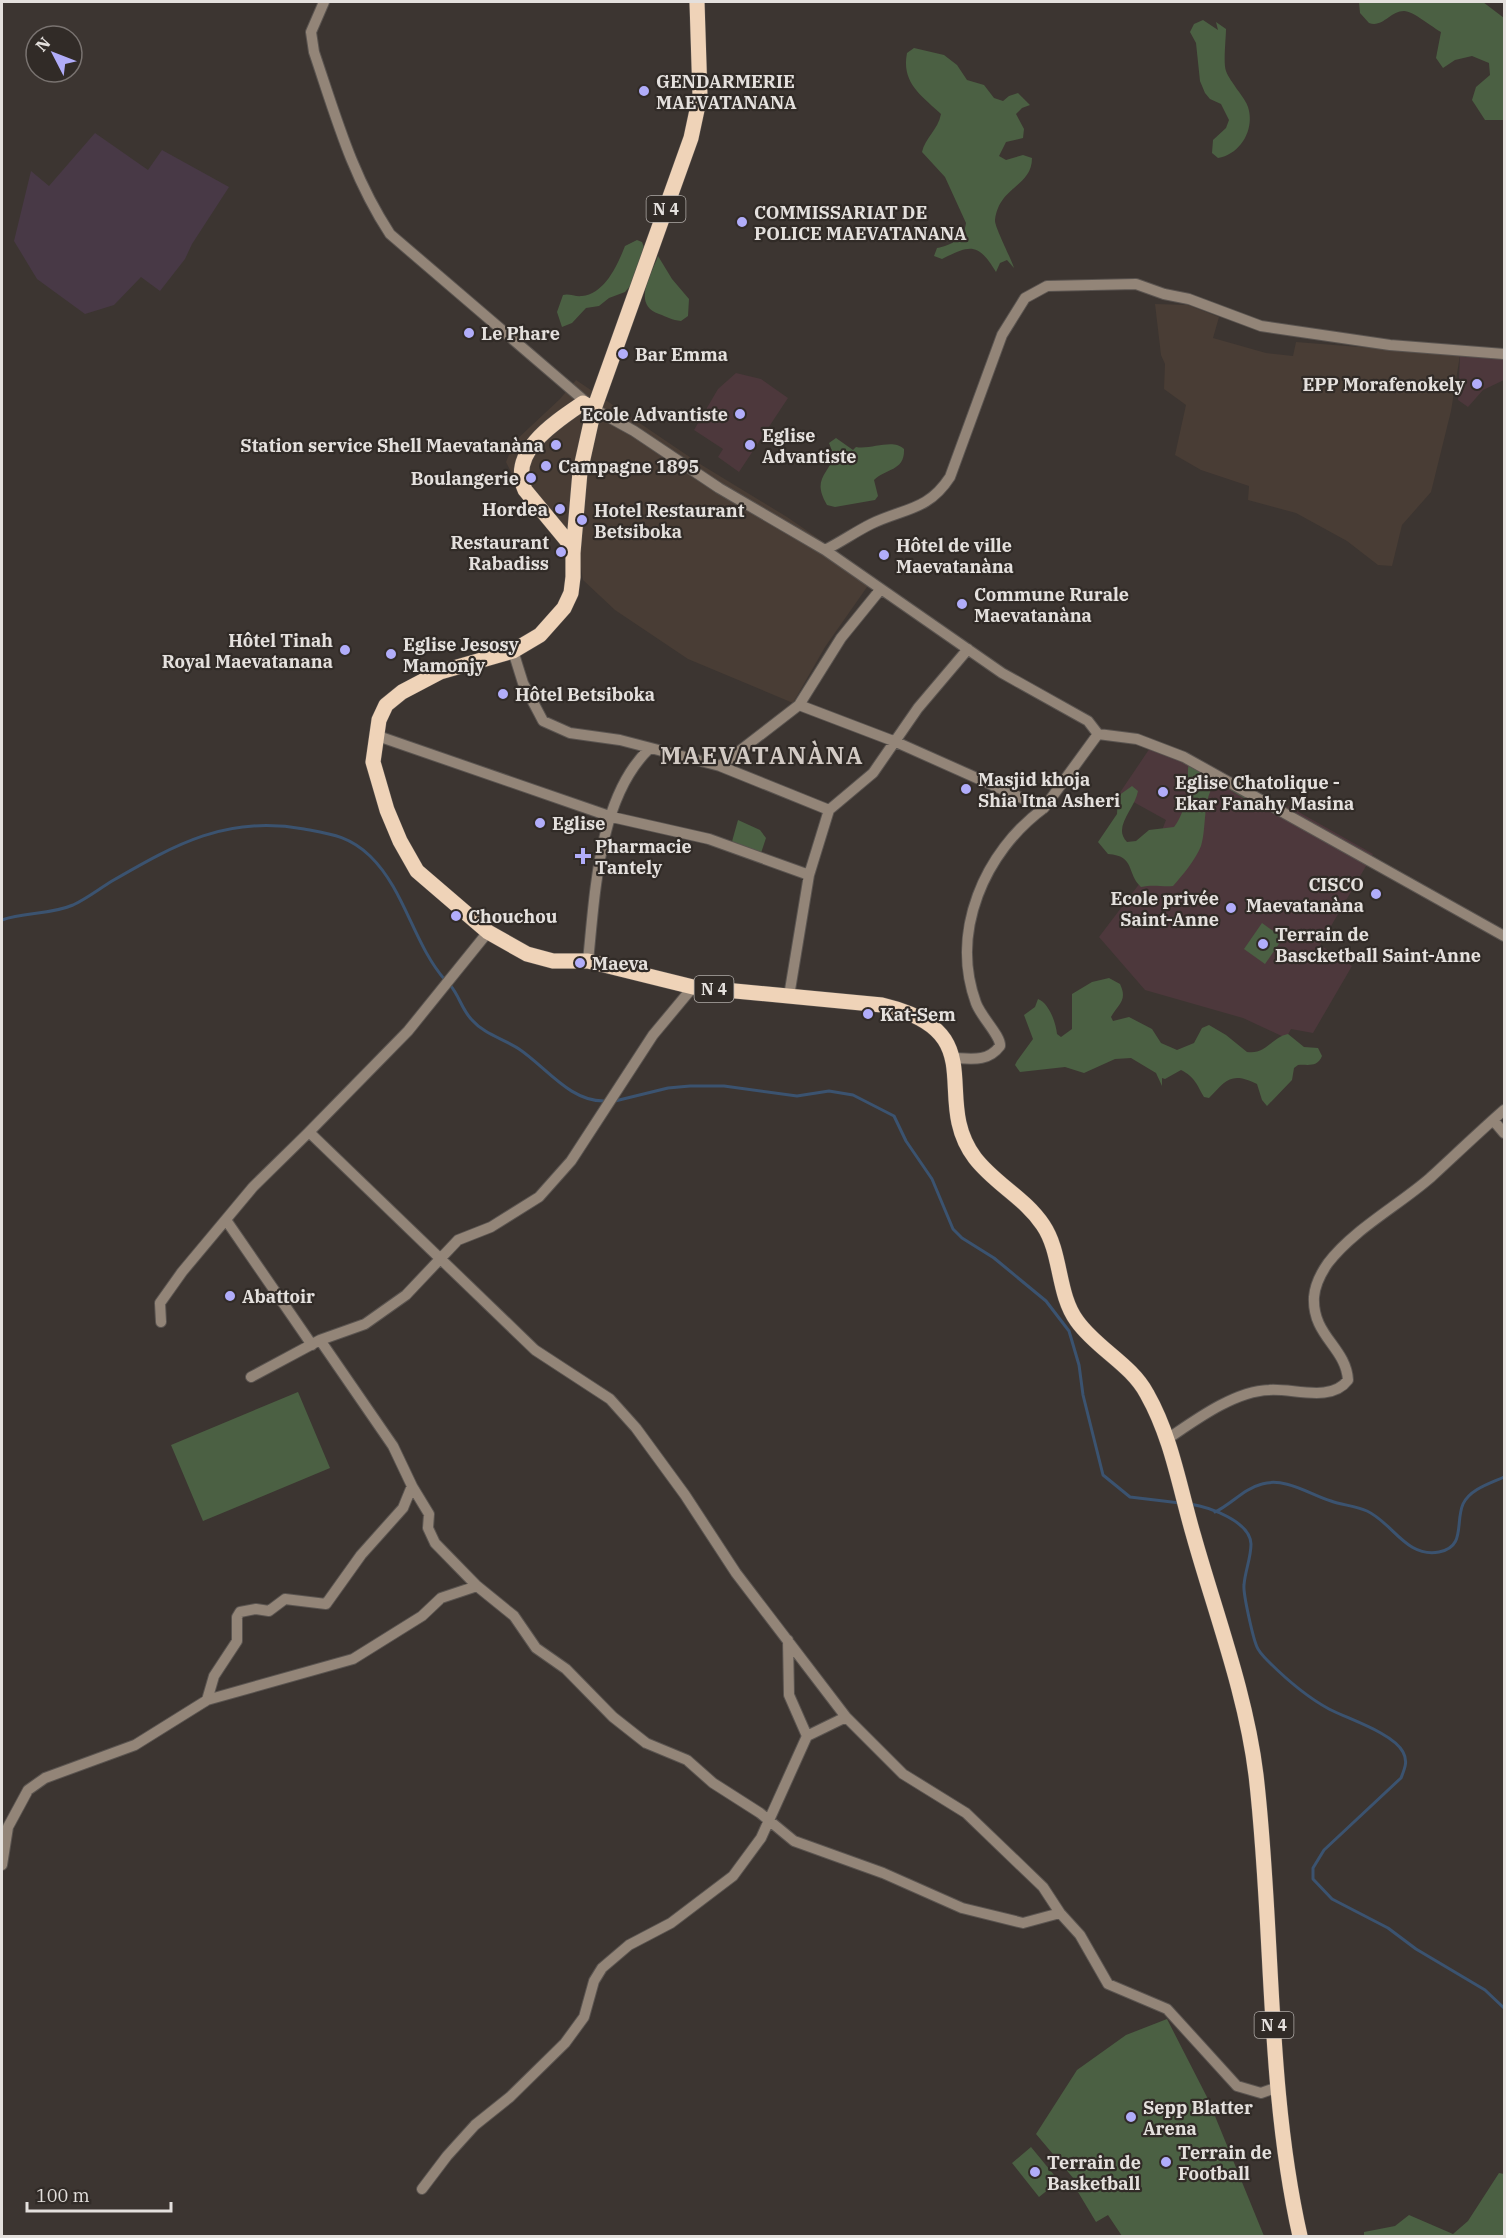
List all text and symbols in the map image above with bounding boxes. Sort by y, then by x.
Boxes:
north arrow [24,24,84,84]
text: N [31,33,55,55]
place label: GENDARMERIE MAEVATANANA [656,70,797,114]
marker: GENDARMERIE MAEVATANANA [637,84,651,98]
road number: N 4 [646,196,686,222]
place label: COMMISSARIAT DE POLICE MAEVATANANA [754,201,967,245]
marker: COMMISSARIAT DE POLICE MAEVATANANA [735,215,749,229]
place label: Le Phare [481,322,560,345]
marker: Le Phare [462,326,476,340]
place label: Bar Emma [635,343,728,366]
marker: Bar Emma [616,347,630,361]
place label: EPP Morafenokely [1302,373,1466,396]
marker: EPP Morafenokely [1470,377,1484,391]
place label: Ecole Advantiste [582,403,728,426]
marker: Ecole Advantiste [733,407,747,421]
place label: Eglise Advantiste [762,424,857,468]
place label: Station service Shell Maevatanàna [240,434,544,457]
marker: Station service Shell Maevatanàna [549,438,563,452]
marker: Eglise Advantiste [743,438,757,452]
place label: Campagne 1895 [558,455,699,478]
marker: Campagne 1895 [539,459,553,473]
place label: Boulangerie [411,467,519,490]
marker: Boulangerie [524,471,538,485]
place label: Hordea [482,498,548,521]
place label: Hotel Restaurant Betsiboka [594,499,745,543]
marker: Hordea [553,502,567,516]
marker: Hotel Restaurant Betsiboka [575,513,589,527]
place label: Restaurant Rabadiss [451,531,549,575]
place label: Hôtel de ville Maevatanàna [896,534,1014,578]
marker: Restaurant Rabadiss [554,545,568,559]
marker: Hôtel de ville Maevatanàna [877,548,891,562]
place label: Commune Rurale Maevatanàna [974,583,1129,627]
marker: Commune Rurale Maevatanàna [955,597,969,611]
place label: Hôtel Tinah Royal Maevatanana [162,629,333,673]
place label: Eglise Jesosy Mamonjy [403,633,520,677]
marker: Hôtel Tinah Royal Maevatanana [338,643,352,657]
marker: Eglise Jesosy Mamonjy [384,647,398,661]
place label: Hôtel Betsiboka [515,683,655,706]
marker: Hôtel Betsiboka [496,687,510,701]
district label: MAEVATANÀNA [660,739,864,771]
place label: Masjid khoja Shia Itna Asheri [978,768,1120,812]
place label: Eglise Chatolique - Ekar Fanahy Masina [1175,771,1354,815]
marker: Masjid khoja Shia Itna Asheri [959,782,973,796]
marker: Eglise Chatolique - Ekar Fanahy Masina [1156,785,1170,799]
place label: Eglise [552,812,605,835]
marker: Eglise [533,816,547,830]
place label: Pharmacie Tantely [595,835,692,879]
marker: Pharmacie Tantely [576,849,590,863]
place label: CISCO Maevatanàna [1246,873,1364,917]
place label: Ecole privée Saint-Anne [1111,887,1219,931]
marker: CISCO Maevatanàna [1369,887,1383,901]
marker: Ecole privée Saint-Anne [1224,901,1238,915]
place label: Chouchou [468,905,558,928]
marker: Chouchou [449,909,463,923]
place label: Terrain de Bascketball Saint-Anne [1275,923,1481,967]
marker: Terrain de Bascketball Saint-Anne [1256,937,1270,951]
place label: Maeva [592,952,649,975]
marker: Maeva [573,956,587,970]
road number: N 4 [694,976,734,1002]
place label: Kat-Sem [880,1003,956,1026]
marker: Kat-Sem [861,1007,875,1021]
place label: Abattoir [242,1285,315,1308]
marker: Abattoir [223,1289,237,1303]
road number: N 4 [1254,2012,1294,2038]
place label: Sepp Blatter Arena [1143,2096,1253,2140]
marker: Sepp Blatter Arena [1124,2110,1138,2124]
place label: Terrain de Football [1178,2141,1272,2185]
place label: Terrain de Basketball [1047,2151,1141,2195]
marker: Terrain de Football [1159,2155,1173,2169]
marker: Terrain de Basketball [1028,2165,1042,2179]
scale bar [27,2175,171,2213]
text: 100 m [36,2184,90,2207]

